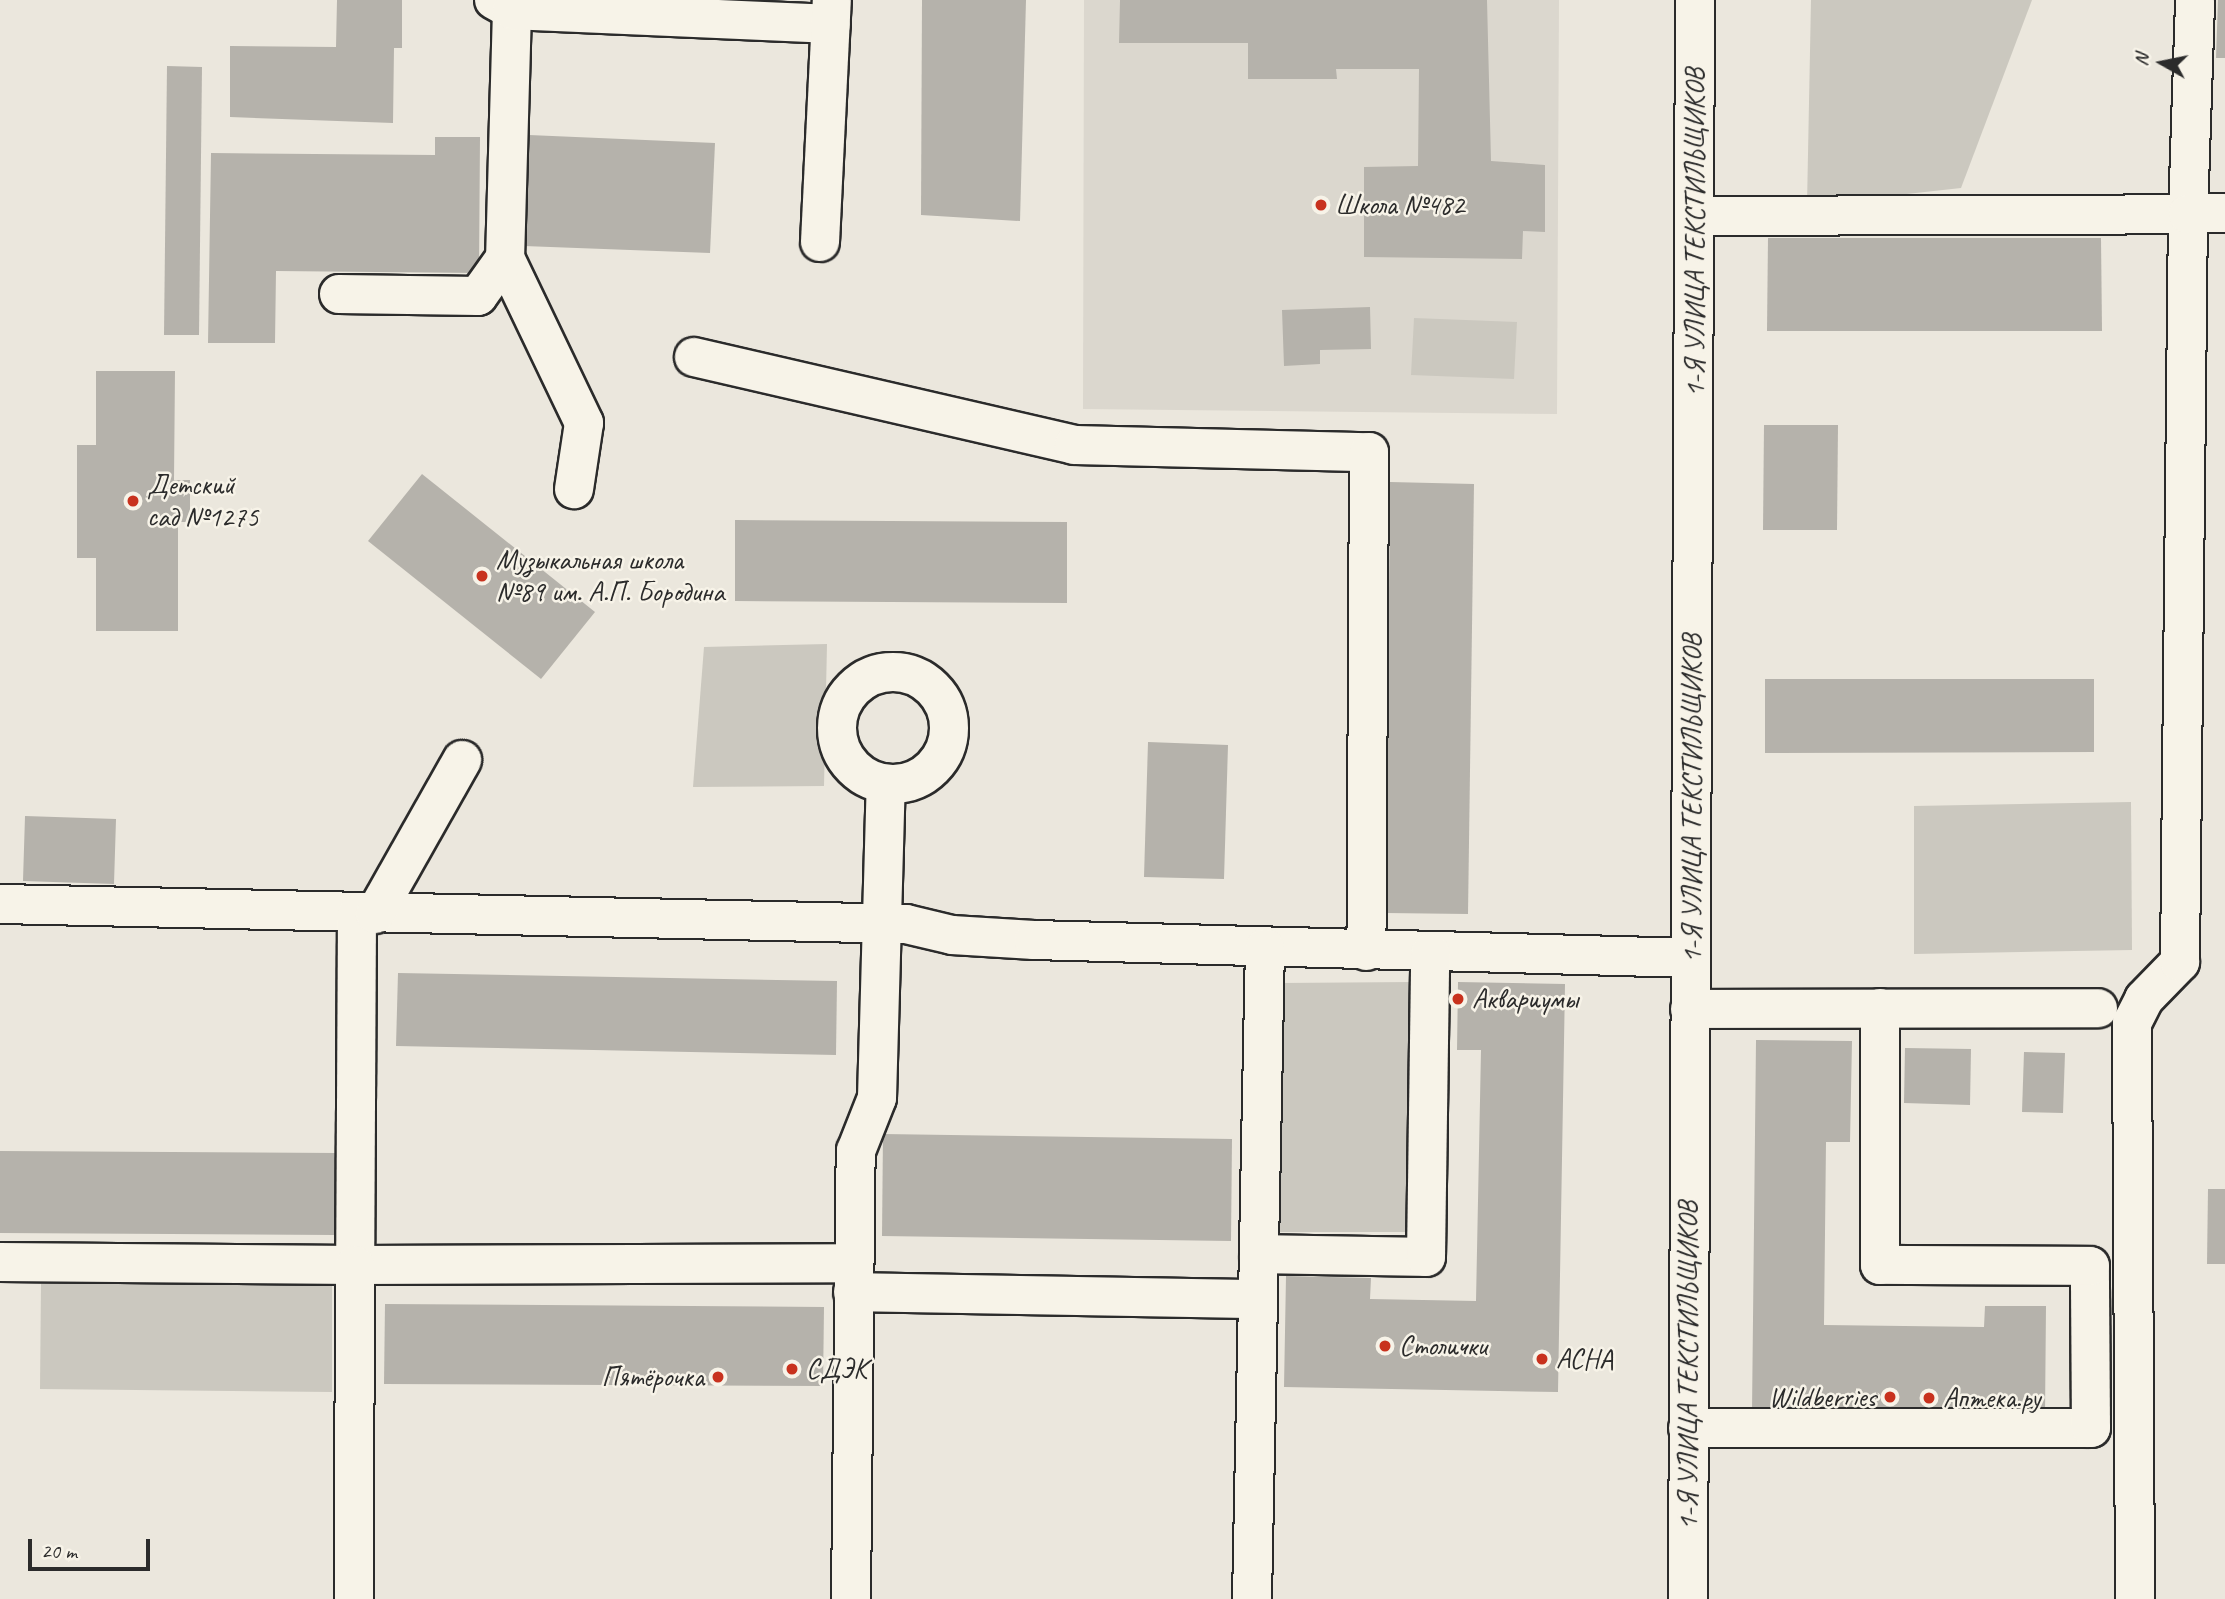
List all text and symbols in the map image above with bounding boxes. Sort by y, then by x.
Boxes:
north arrow [2127,28,2197,98]
text: N [2128,52,2154,67]
street label: 1-Я УЛИЦА ТЕКСТИЛЬЩИКОВ [1678,69,1712,397]
place label: Школа №482 [1335,188,1464,222]
marker: Школа №482 [1313,197,1329,213]
place label: Детский сад №1275 [147,468,258,534]
marker: Детский сад №1275 [125,493,141,509]
place label: Музыкальная школа №89 им. А.П. Бородина [496,543,724,609]
marker: Музыкальная школа №89 им. А.П. Бородина [474,568,490,584]
street label: 1-Я УЛИЦА ТЕКСТИЛЬЩИКОВ [1675,635,1709,963]
place label: Аквариумы [1472,982,1578,1016]
marker: Аквариумы [1450,991,1466,1007]
street label: 1-Я УЛИЦА ТЕКСТИЛЬЩИКОВ [1671,1202,1705,1530]
place label: Столички [1399,1329,1487,1363]
marker: Столички [1377,1338,1393,1354]
place label: АСНА [1556,1342,1613,1376]
marker: АСНА [1534,1351,1550,1367]
place label: СДЭК [806,1352,867,1386]
place label: Пятёрочка [601,1360,704,1394]
marker: СДЭК [784,1361,800,1377]
marker: Пятёрочка [710,1369,726,1385]
place label: Wildberries [1769,1380,1876,1414]
place label: Аптека.ру [1943,1381,2040,1415]
marker: Wildberries [1882,1389,1898,1405]
marker: Аптека.ру [1921,1390,1937,1406]
scale bar [32,1526,154,1570]
text: 20 m [41,1538,77,1564]

